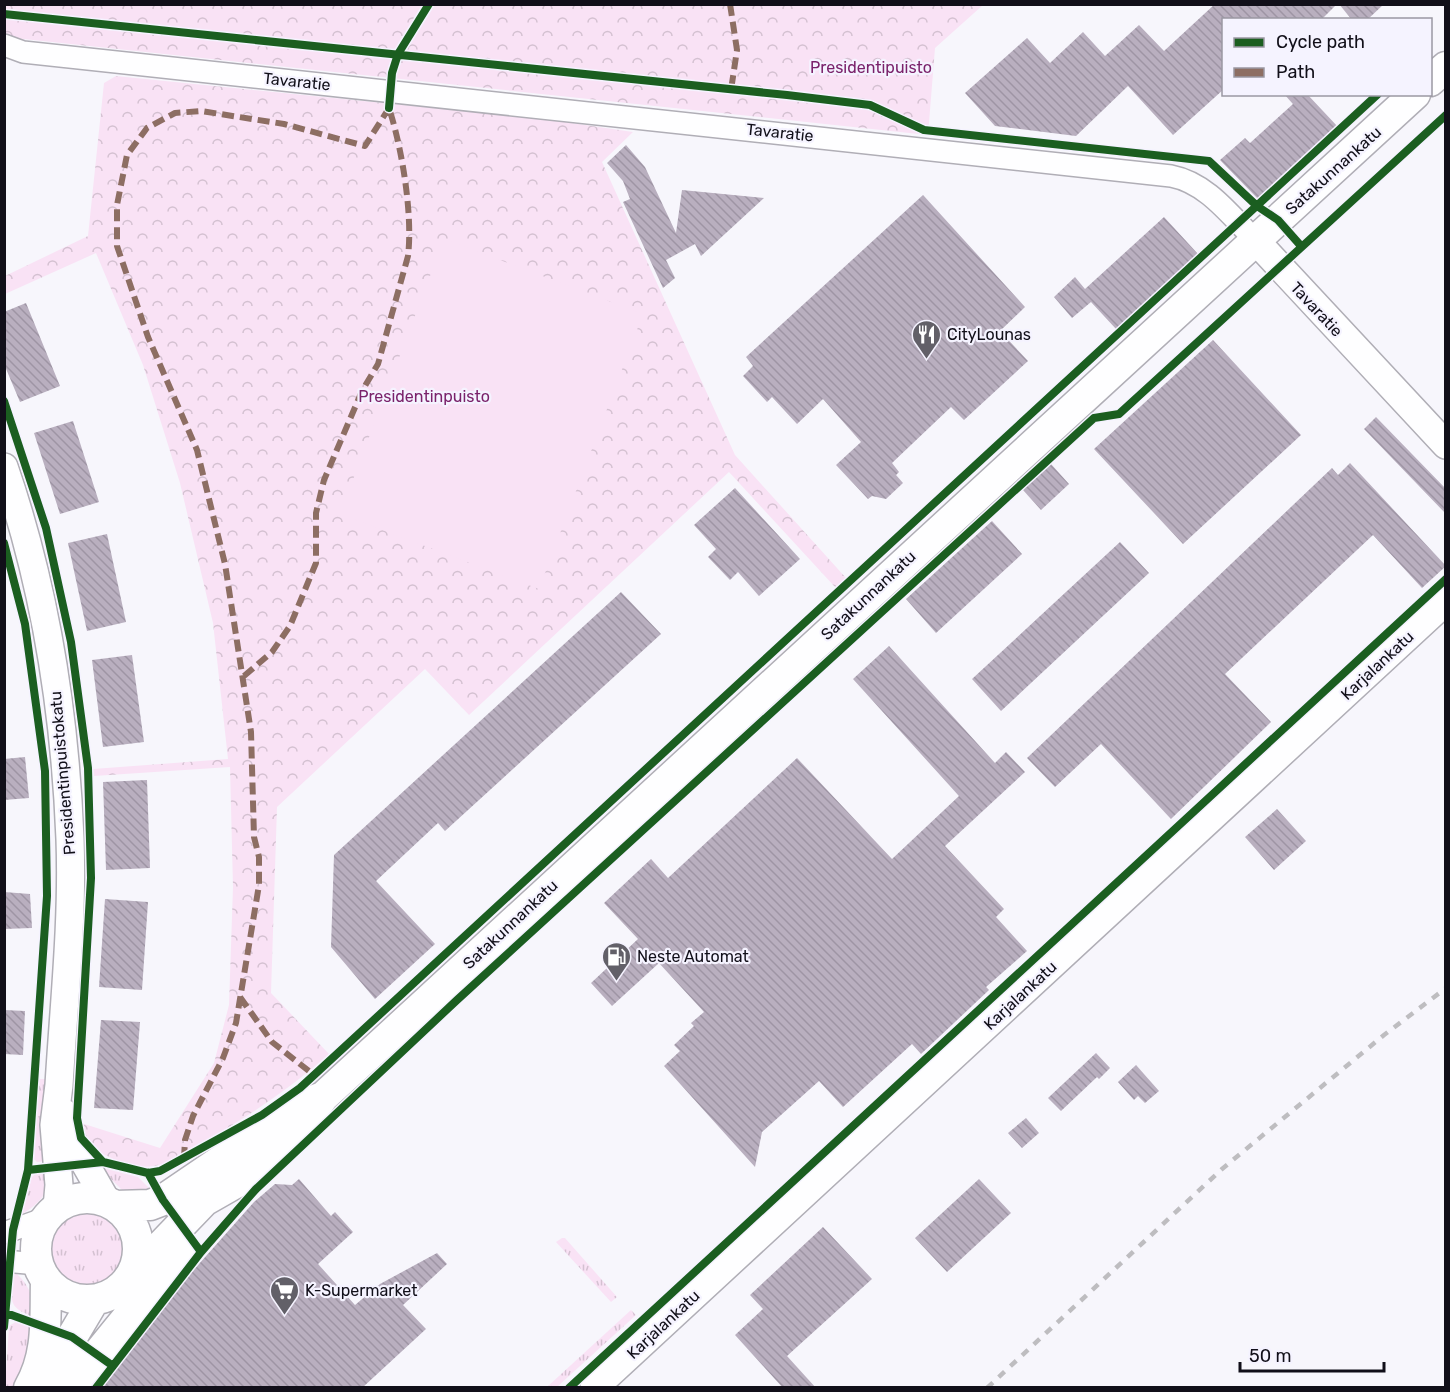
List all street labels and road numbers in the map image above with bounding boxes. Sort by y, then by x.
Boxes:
street label: Tavaratie [262,69,332,94]
street label: Tavaratie [745,120,815,145]
street label: Satakunnankatu [1282,122,1385,218]
street label: Tavaratie [1287,278,1347,341]
street label: Satakunnankatu [817,547,920,644]
street label: Karjalankatu [1337,627,1418,704]
street label: Presidentinpuistokatu [46,690,79,856]
street label: Satakunnankatu [459,876,562,973]
street label: Karjalankatu [980,957,1061,1034]
street label: Karjalankatu [623,1286,704,1363]

